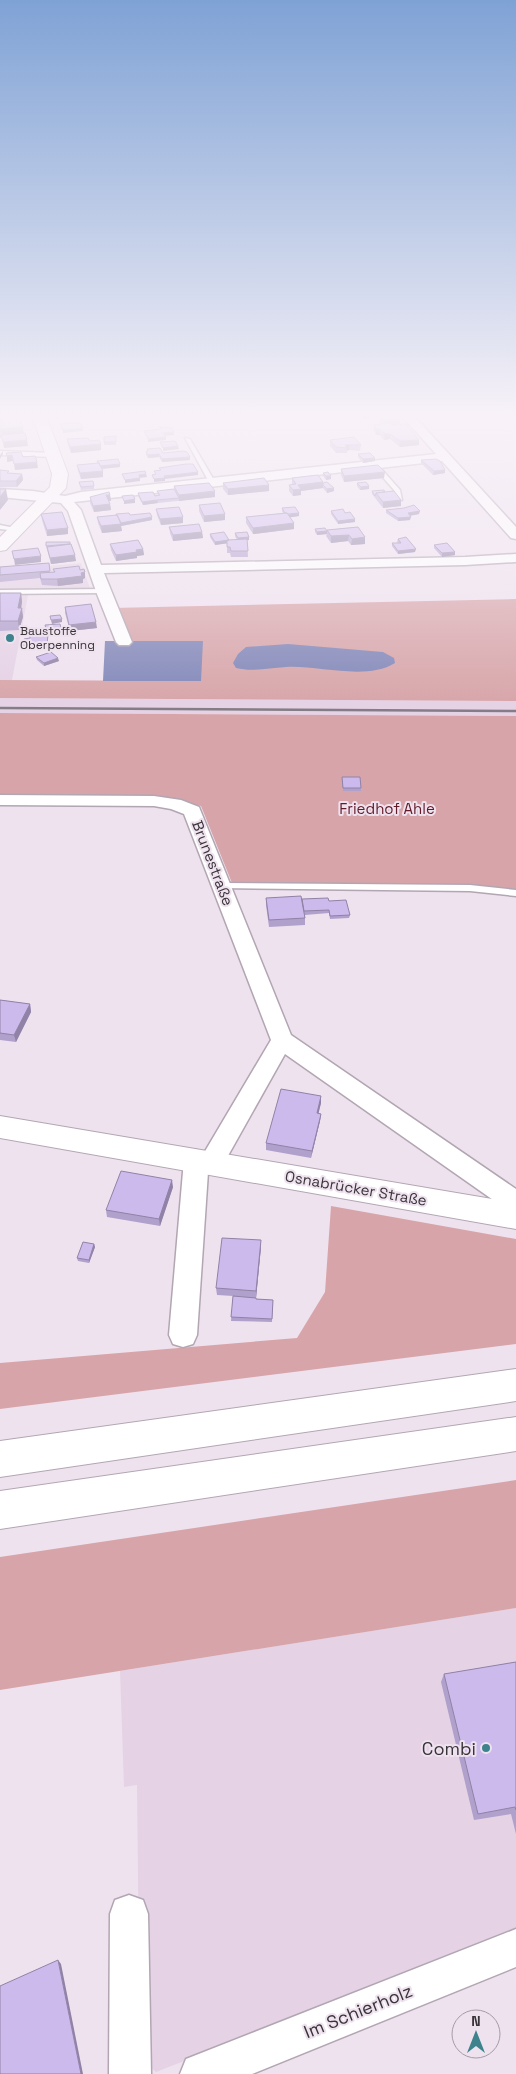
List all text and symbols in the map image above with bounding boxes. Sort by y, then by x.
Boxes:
place label: Baustoffe Oberpenning [20,623,95,653]
marker: Baustoffe Oberpenning [4,632,16,644]
park label: Friedhof Ahle [339,799,435,818]
street label: Brunestraße [188,818,238,908]
street label: Osnabrücker Straße [284,1166,429,1210]
place label: Combi [422,1737,476,1760]
marker: Combi [480,1742,492,1754]
street label: Im Schierholz [300,1979,416,2043]
north arrow [451,2009,501,2059]
text: N [471,2012,481,2030]

